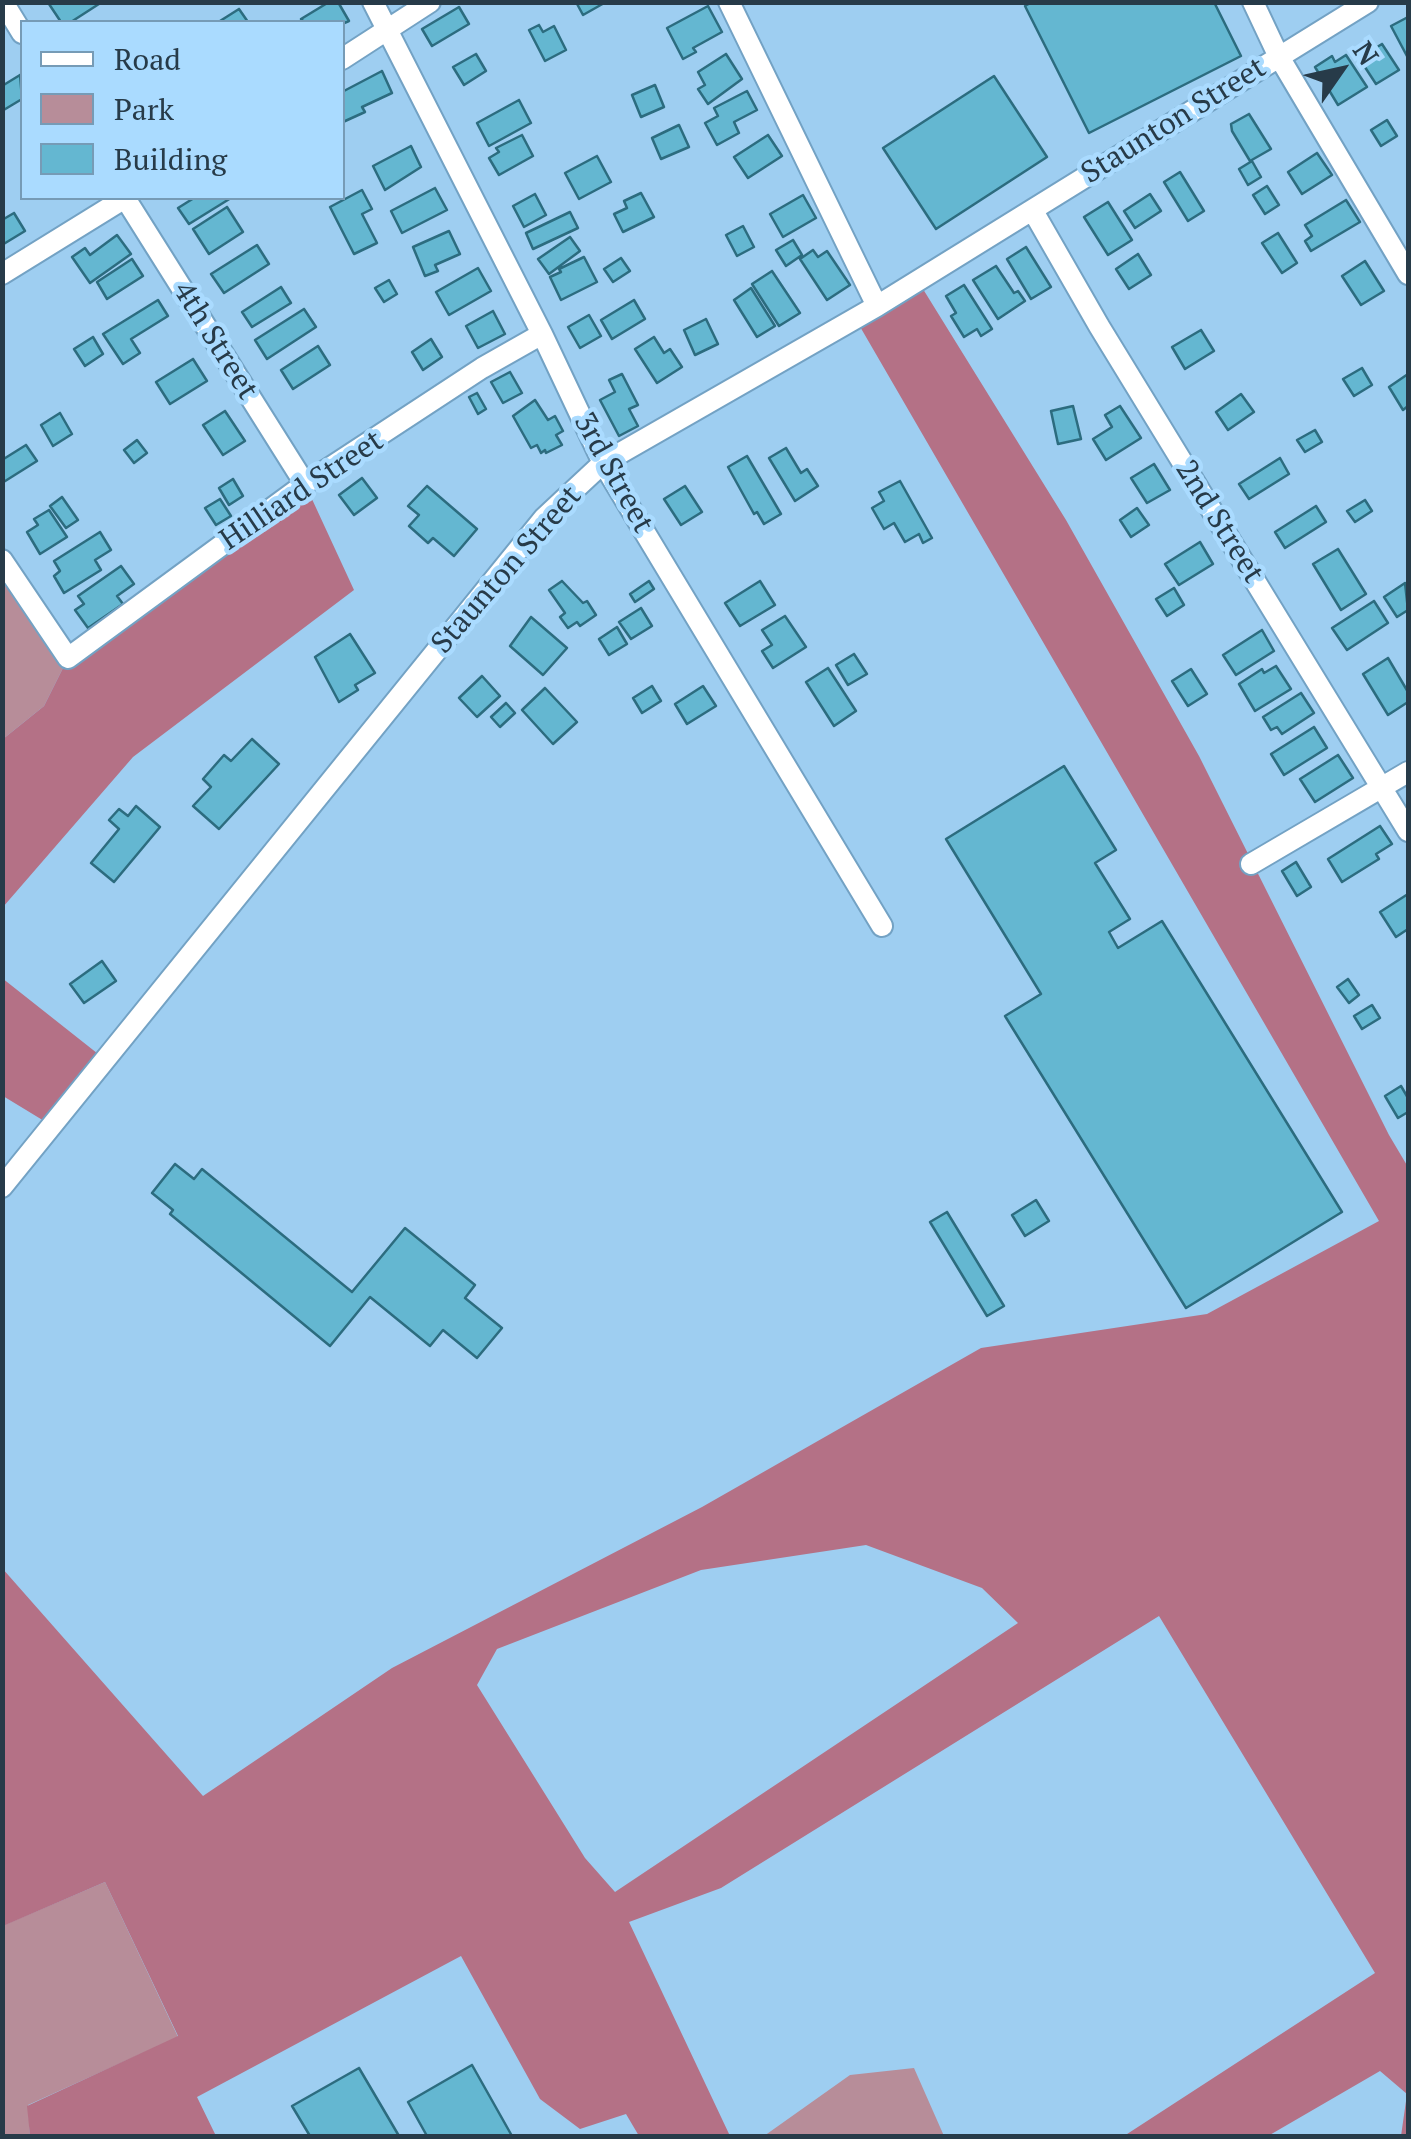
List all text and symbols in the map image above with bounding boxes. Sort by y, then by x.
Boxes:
legend [20,20,345,200]
north arrow [1291,20,1391,120]
text: N [1345,34,1388,72]
text: Road [114,39,181,79]
street label: Staunton Street [1075,50,1273,192]
text: Park [114,89,174,129]
text: Building [114,139,227,179]
street label: 4th Street [165,275,265,407]
street label: 3rd Street [565,407,661,539]
street label: Hilliard Street [214,423,390,559]
street label: 2nd Street [1167,454,1271,590]
street label: Staunton Street [424,479,590,661]

